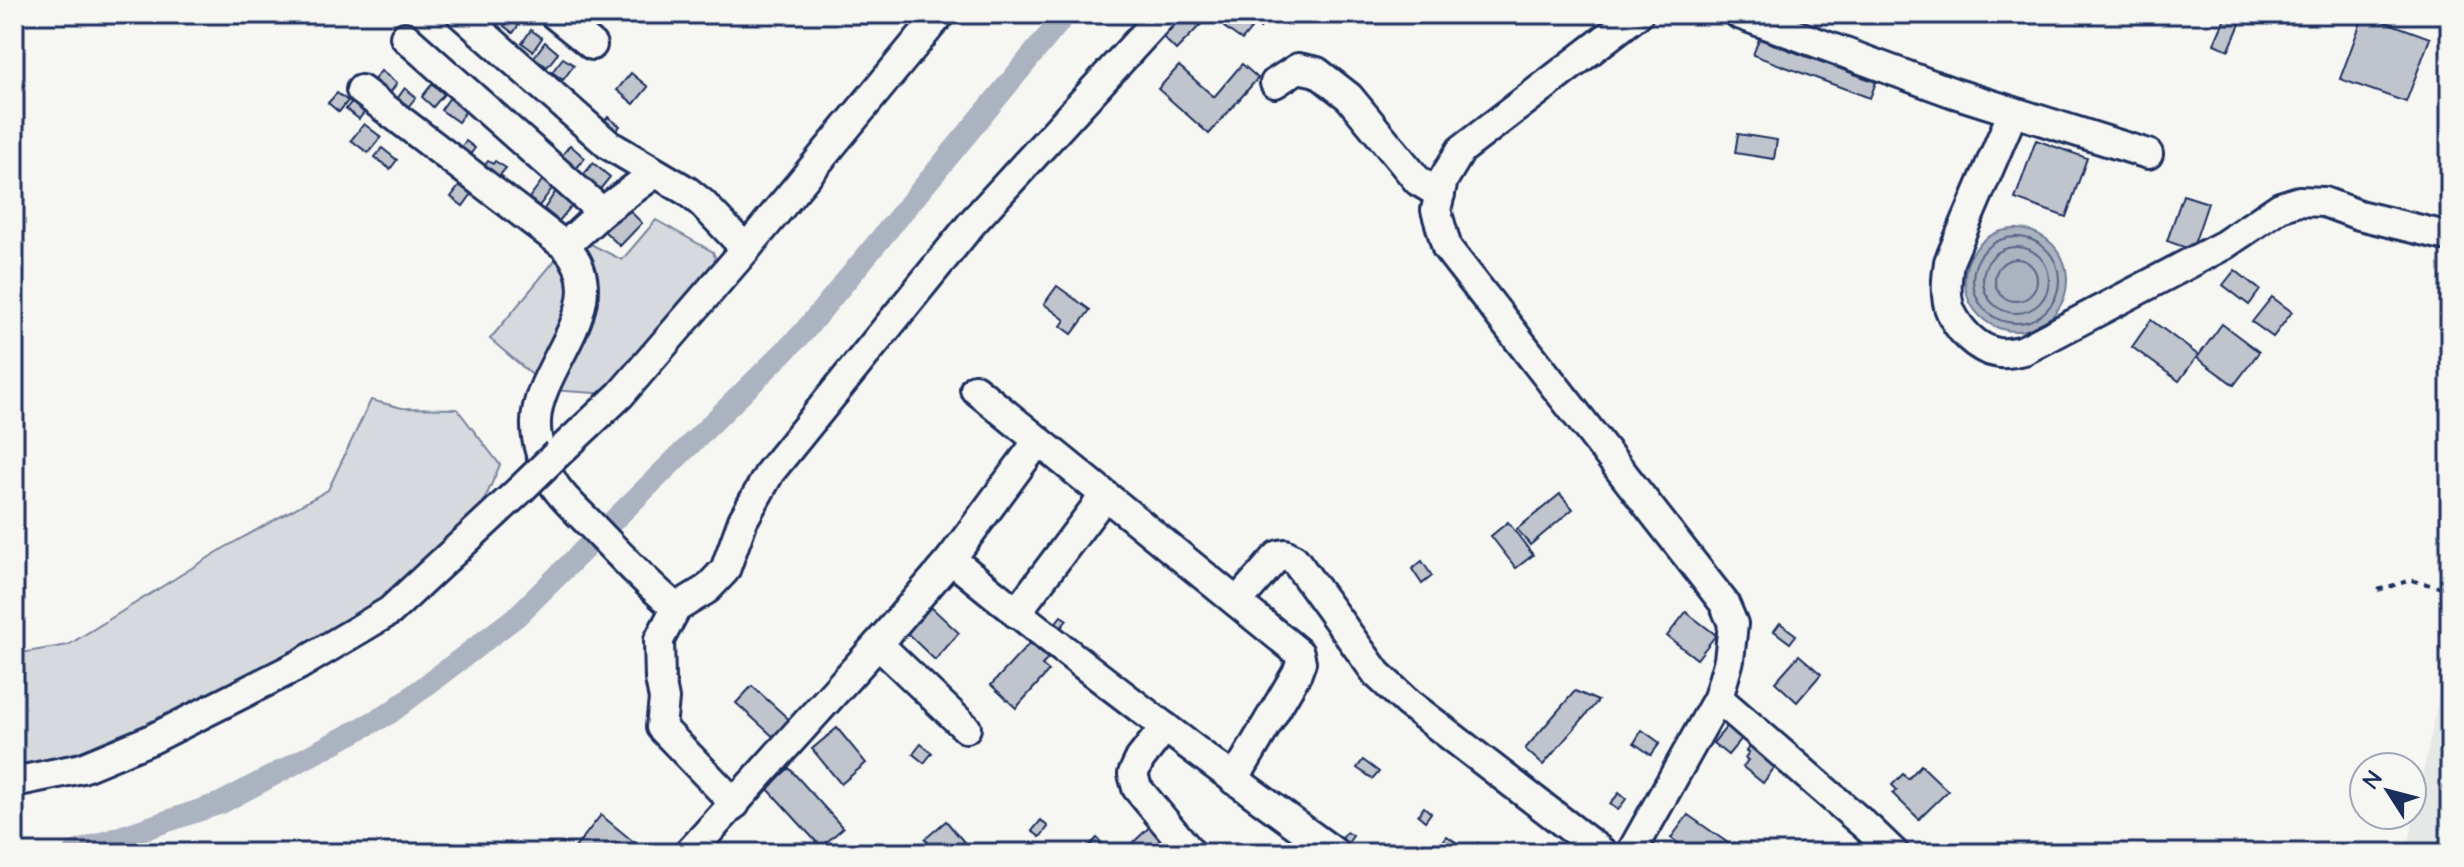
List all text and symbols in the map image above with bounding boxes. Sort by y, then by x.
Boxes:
north arrow [2348,751,2428,831]
text: N [2356,765,2390,795]

